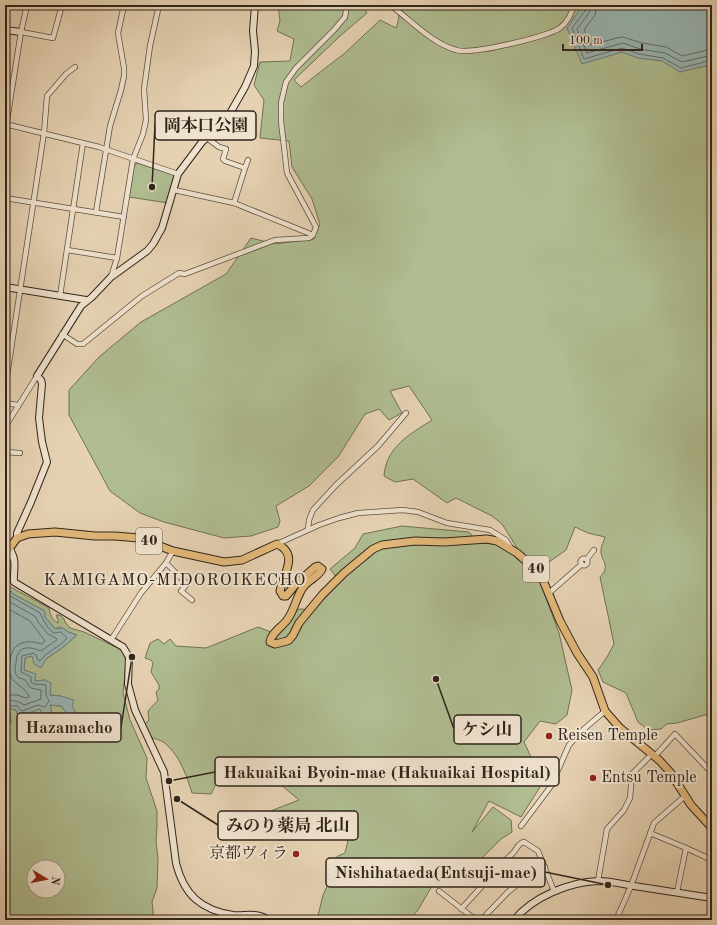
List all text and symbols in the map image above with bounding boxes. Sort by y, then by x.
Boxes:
scale bar [563,26,642,52]
text: 100 m [569,35,603,47]
callout: 岡本口公園 [155,111,256,140]
text: 岡本口公園 [164,116,249,135]
road number: 40 [136,528,162,554]
road number: 40 [523,556,549,582]
district label: KAMIGAMO-MIDOROIKECHO [43,572,307,589]
callout: Hazamacho [17,713,121,742]
callout: ケシ山 [454,715,521,744]
text: Hazamacho [25,720,113,737]
text: ケシ山 [462,720,512,739]
place label: Reisen Temple [557,728,658,744]
marker: Reisen Temple [544,731,554,741]
callout: Hakuaikai Byoin-mae (Hakuaikai Hospital) [215,757,559,786]
text: Hakuaikai Byoin-mae (Hakuaikai Hospital) [223,765,551,782]
place label: Entsu Temple [601,770,697,786]
marker: Entsu Temple [588,773,598,783]
callout: みのり薬局 北山 [218,811,358,840]
text: みのり薬局 北山 [226,816,350,835]
place label: 京都ヴィラ [209,844,288,862]
marker: 京都ヴィラ [291,849,301,859]
callout: Nishihataeda(Entsuji-mae) [326,858,545,887]
north arrow [26,859,66,899]
text: Nishihataeda(Entsuji-mae) [335,865,537,882]
text: N [48,875,61,886]

